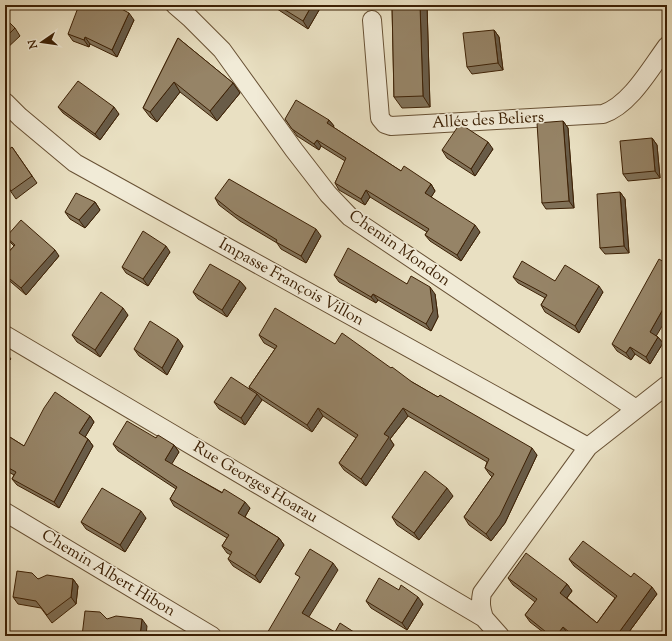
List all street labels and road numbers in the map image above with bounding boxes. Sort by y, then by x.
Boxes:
street label: Allée des Beliers [431,107,545,135]
street label: Chemin Mondon [343,205,455,293]
street label: Impasse François Villon [214,233,368,333]
street label: Rue Georges Hoarau [188,437,322,529]
street label: Chemin Albert Hibon [37,525,180,624]

